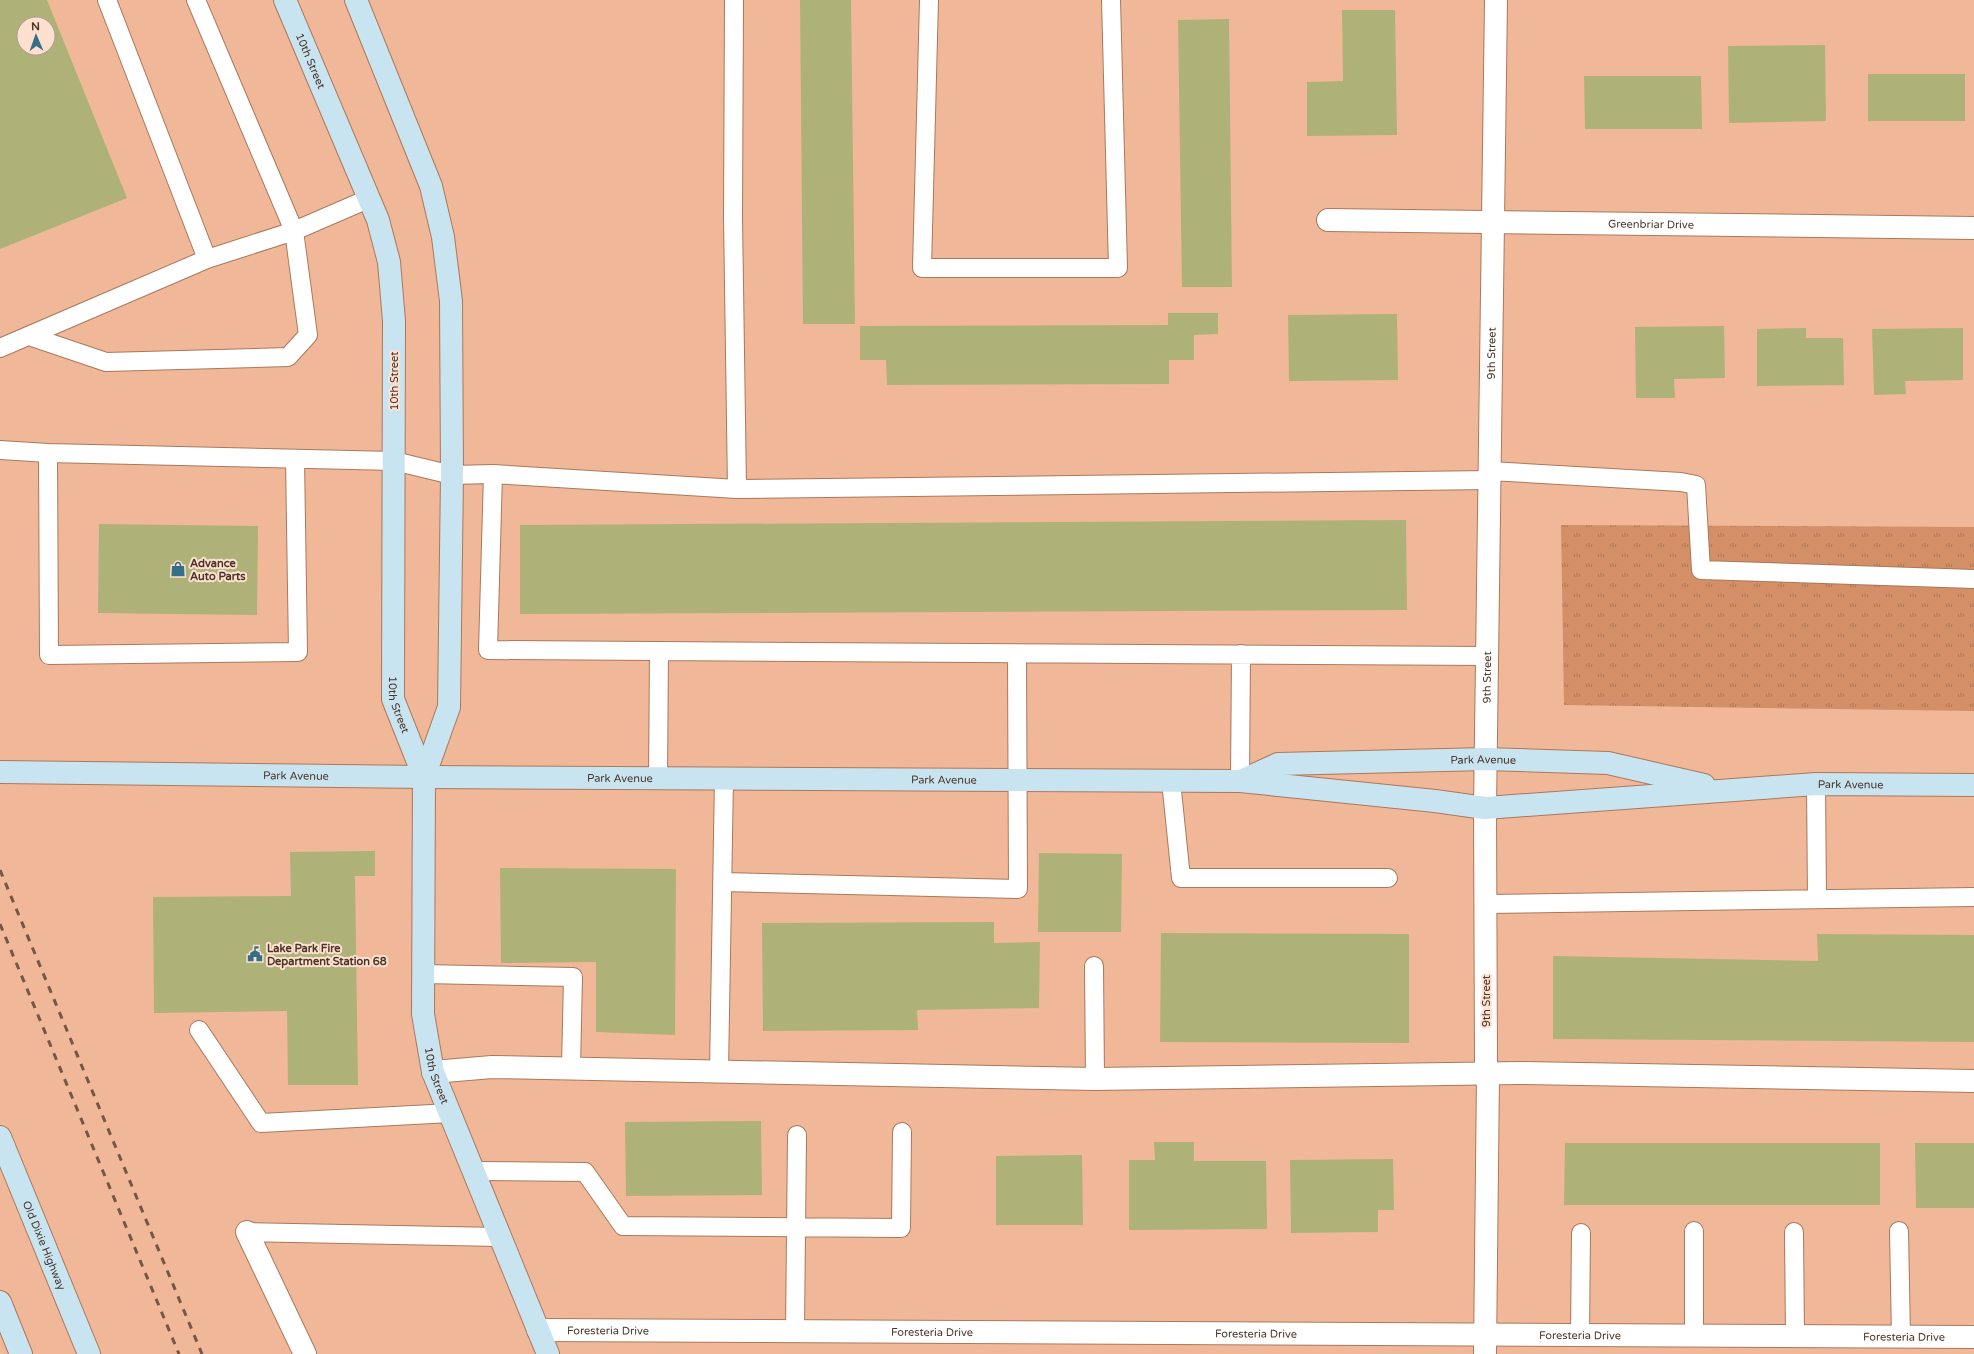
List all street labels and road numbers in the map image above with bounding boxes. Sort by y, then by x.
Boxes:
street label: 10th Street [293,31,328,91]
street label: Greenbriar Drive [1608,217,1694,231]
street label: 9th Street [1484,327,1498,379]
street label: 10th Street [388,351,401,411]
street label: 9th Street [1480,651,1494,703]
street label: 10th Street [386,676,412,735]
street label: Park Avenue [1450,752,1516,766]
street label: Park Avenue [263,769,329,782]
street label: Park Avenue [587,771,653,785]
street label: Park Avenue [911,773,977,786]
street label: Park Avenue [1818,778,1884,791]
street label: 9th Street [1480,975,1493,1027]
street label: 10th Street [422,1046,452,1106]
street label: Old Dixie Highway [20,1199,69,1292]
street label: Foresteria Drive [567,1324,649,1337]
street label: Foresteria Drive [891,1325,973,1339]
street label: Foresteria Drive [1215,1327,1297,1340]
street label: Foresteria Drive [1539,1328,1621,1342]
street label: Foresteria Drive [1863,1330,1945,1343]

